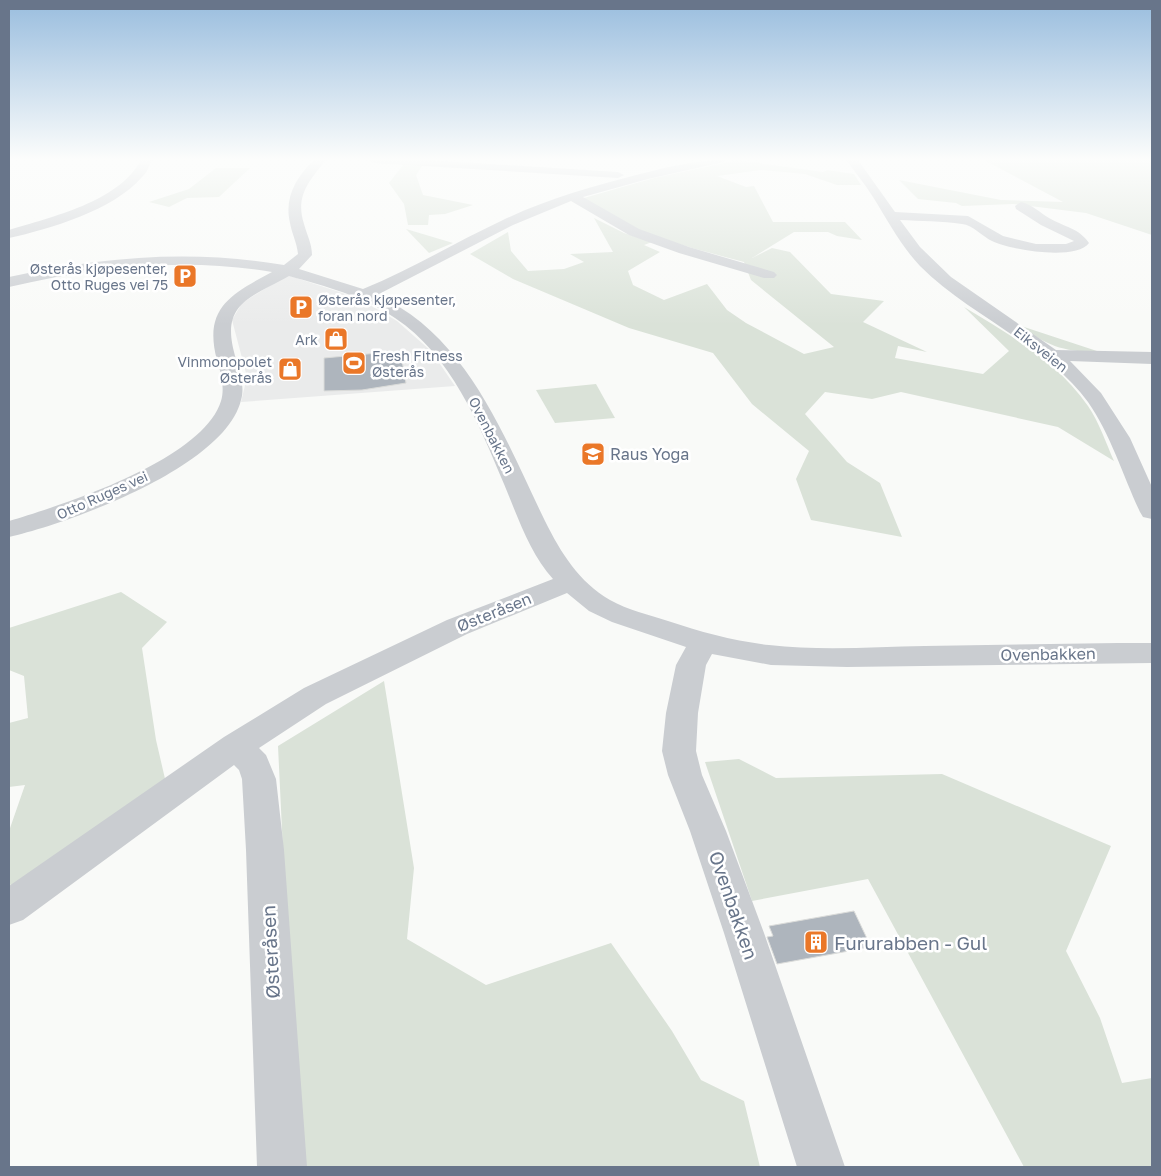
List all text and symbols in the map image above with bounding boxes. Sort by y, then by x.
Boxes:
place label: Østerås kjøpesenter, Otto Ruges vei 75 [30,260,168,293]
parking icon: Østerås kjøpesenter, Otto Ruges vei 75 [172,263,198,289]
place label: Østerås kjøpesenter, foran nord [318,291,456,324]
parking icon: Østerås kjøpesenter, foran nord [288,294,314,320]
street label: Eiksveien [1011,323,1071,375]
shop icon: Ark [323,326,349,352]
place label: Ark [295,331,318,348]
place label: Fresh Fitness Østerås [372,347,463,380]
sports icon: Fresh Fitness Østerås [341,350,367,376]
place label: Vinmonopolet Østerås [177,353,272,386]
shop icon: Vinmonopolet Østerås [277,356,303,382]
street label: Ovenbakken [465,394,519,476]
school or university icon: Raus Yoga [580,441,606,467]
place label: Raus Yoga [610,444,689,464]
street label: Otto Ruges vei [54,467,150,523]
street label: Østeråsen [454,588,534,636]
street label: Ovenbakken [1000,643,1096,665]
street label: Ovenbakken [705,848,763,962]
street label: Østeråsen [256,905,284,999]
building icon: Fururabben - Gul [803,929,829,955]
place label: Fururabben - Gul [834,931,987,954]

